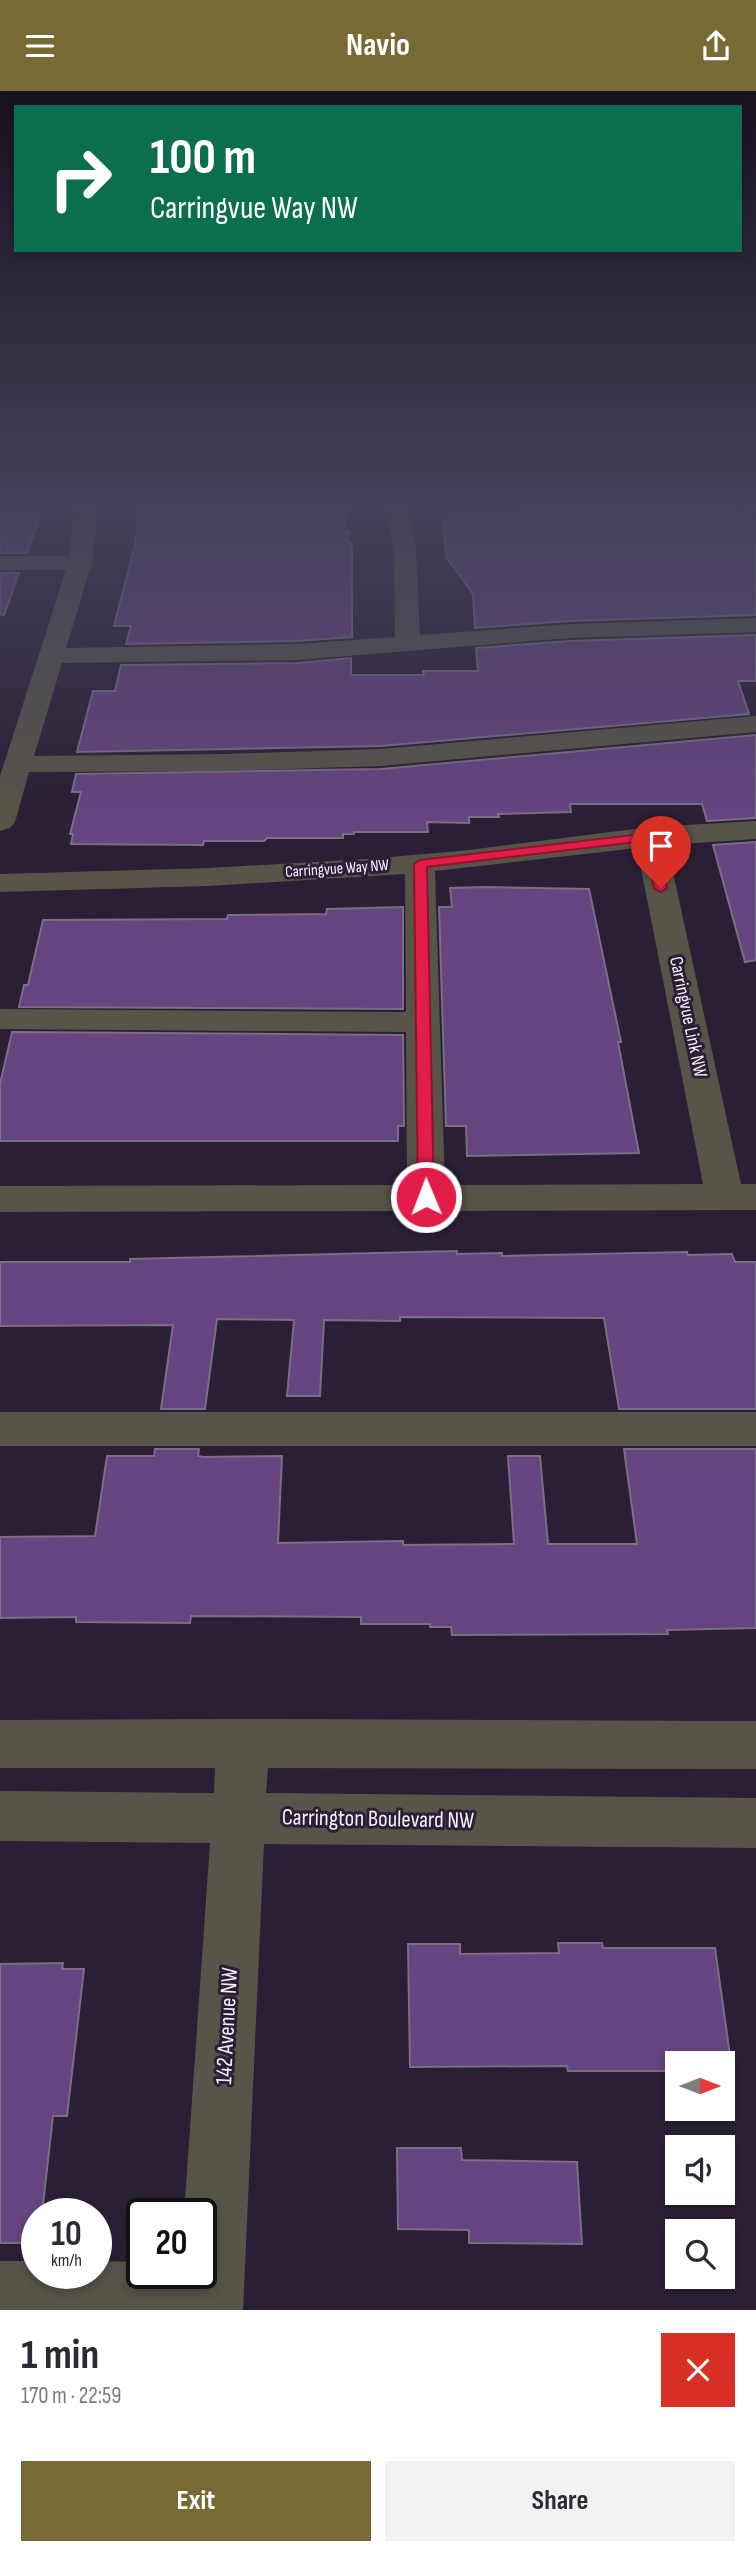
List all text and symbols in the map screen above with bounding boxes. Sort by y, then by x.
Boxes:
text: Navio [346,26,410,65]
icon: menu [21,27,59,65]
icon: share [697,27,735,65]
text: 100 m [150,129,256,188]
icon: right [35,133,126,224]
text: Carringvue Way NW [150,189,358,228]
pin [631,816,691,888]
icon: arrive [642,827,680,865]
street label: Carringvue Way NW [284,856,390,882]
street label: Carringvue Link NW [664,954,712,1080]
position arrow [389,1160,463,1234]
street label: Carrington Boulevard NW [282,1803,474,1835]
street label: 142 Avenue NW [210,1967,244,2085]
north arrow [665,2051,735,2121]
map controls [665,2051,735,2289]
button: sound [665,2135,735,2205]
speed limit sign: 20 [126,2198,217,2289]
text: 10 [51,2213,82,2256]
button: search [665,2219,735,2289]
text: km/h [51,2250,82,2271]
text: 1 min [21,2330,99,2381]
button: close [661,2333,735,2407]
text: 170 m · 22:59 [21,2382,121,2410]
button: Exit [21,2461,371,2541]
button: Share [385,2461,735,2541]

